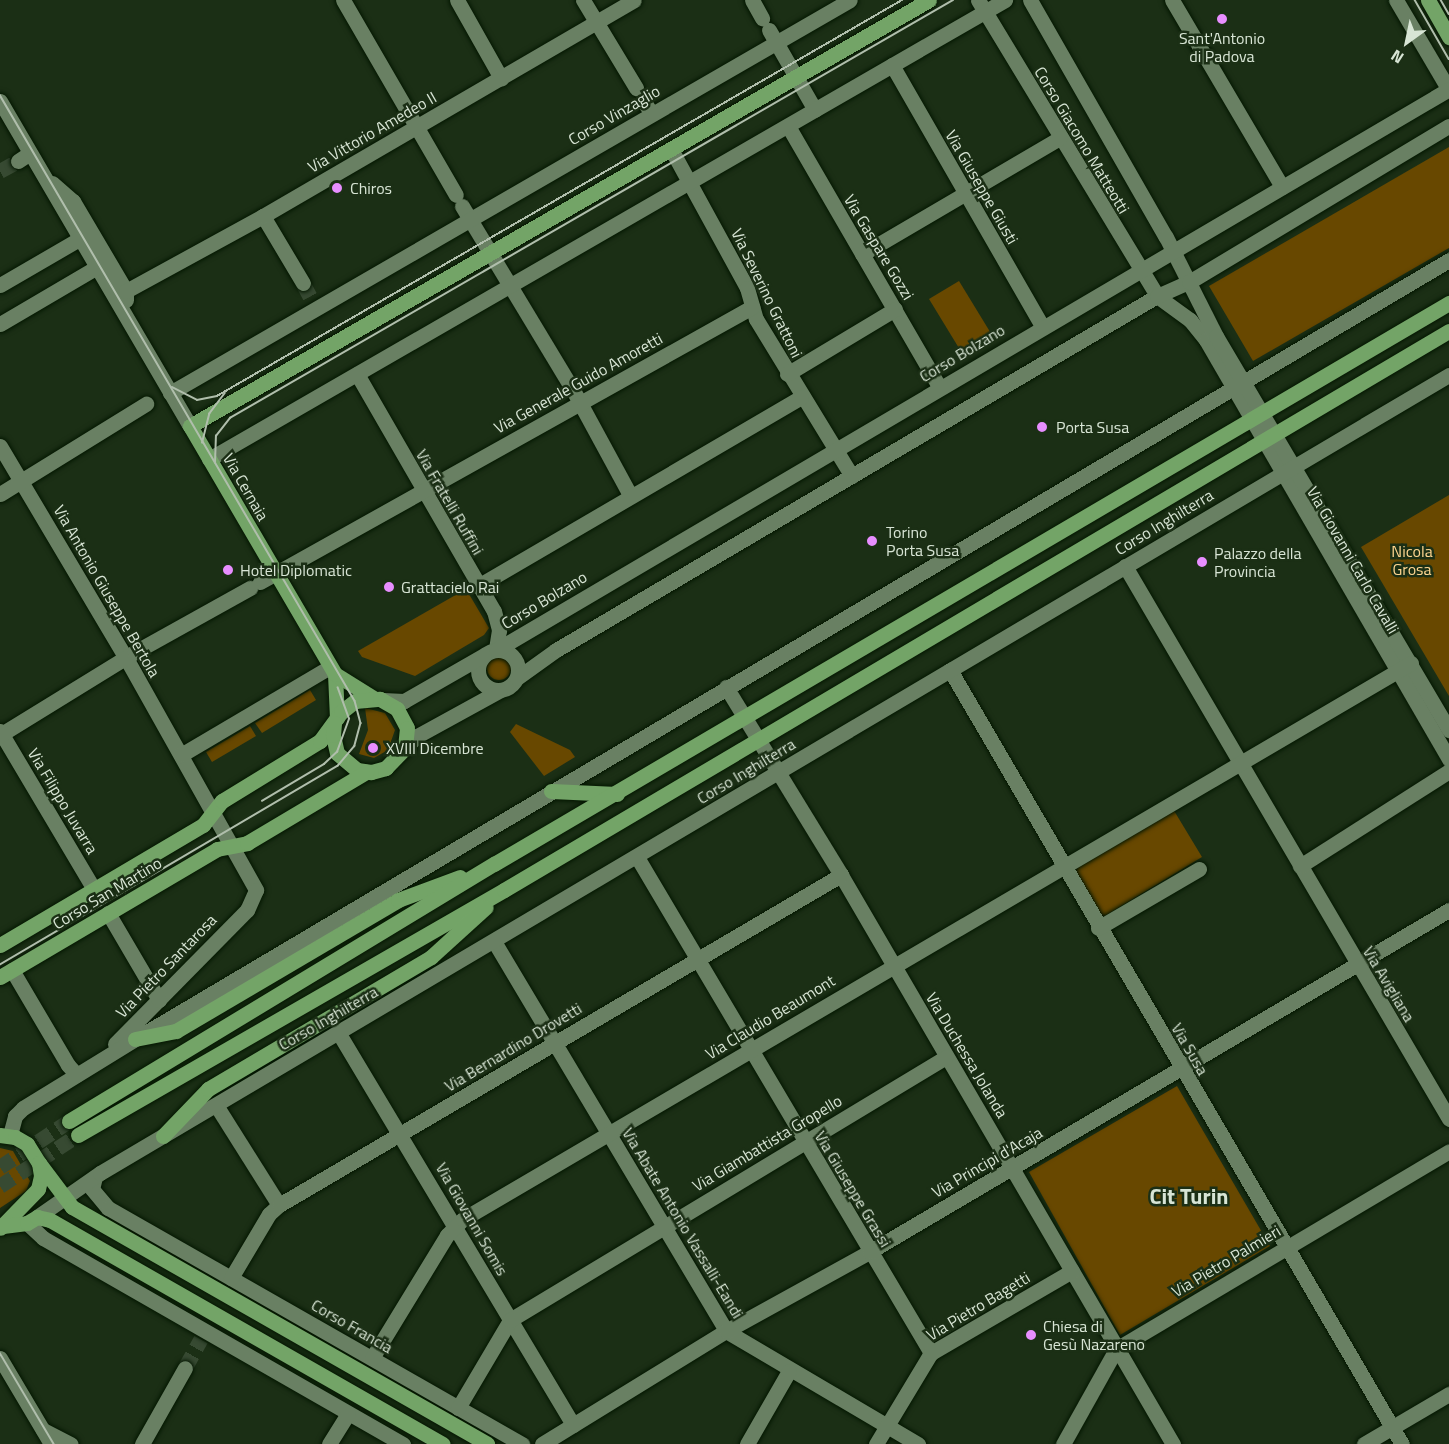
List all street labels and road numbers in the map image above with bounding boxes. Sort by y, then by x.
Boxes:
street label: Corso Giacomo Matteotti [1031,63,1133,217]
street label: Corso Vinzaglio [565,81,663,149]
street label: Via Vittorio Amedeo II [304,87,440,177]
street label: Via Giuseppe Giusti [942,127,1022,247]
street label: Via Gaspare Gozzi [840,191,918,303]
street label: Via Severino Grattoni [727,225,807,361]
street label: Corso Bolzano [916,320,1008,386]
street label: Via Generale Guido Amoretti [490,329,666,437]
street label: Via Fratelli Ruffini [412,446,488,558]
street label: Via Cernaia [219,450,273,524]
street label: Via Giovanni Carlo Cavalli [1303,483,1403,637]
street label: Corso Inghilterra [1111,485,1217,559]
street label: Via Antonio Giuseppe Bertola [50,501,164,681]
street label: Corso Bolzano [498,567,590,633]
street label: Corso Inghilterra [693,734,799,808]
street label: Via Filippo Juvarra [24,745,102,857]
street label: Corso San Martino [49,853,165,933]
street label: Via Pietro Santarosa [112,910,220,1022]
street label: Via Avigliana [1359,943,1419,1025]
street label: Via Claudio Beaumont [702,971,838,1063]
street label: Corso Inghilterra [275,982,381,1054]
street label: Via Duchessa Jolanda [922,989,1012,1121]
street label: Via Bernardino Drovetti [441,998,585,1096]
street label: Via Susa [1167,1020,1213,1078]
street label: Via Giambattista Gropello [689,1091,845,1195]
street label: Via Principi d'Acaja [928,1123,1046,1201]
street label: Via Abate Antonio Vassalli-Eandi [618,1124,748,1322]
street label: Via Giuseppe Grassi [811,1127,895,1251]
street label: Via Giovanni Somis [432,1159,512,1279]
street label: Via Pietro Palmieri [1168,1221,1284,1301]
street label: Via Pietro Bagetti [923,1268,1033,1344]
street label: Corso Francia [308,1295,396,1357]

